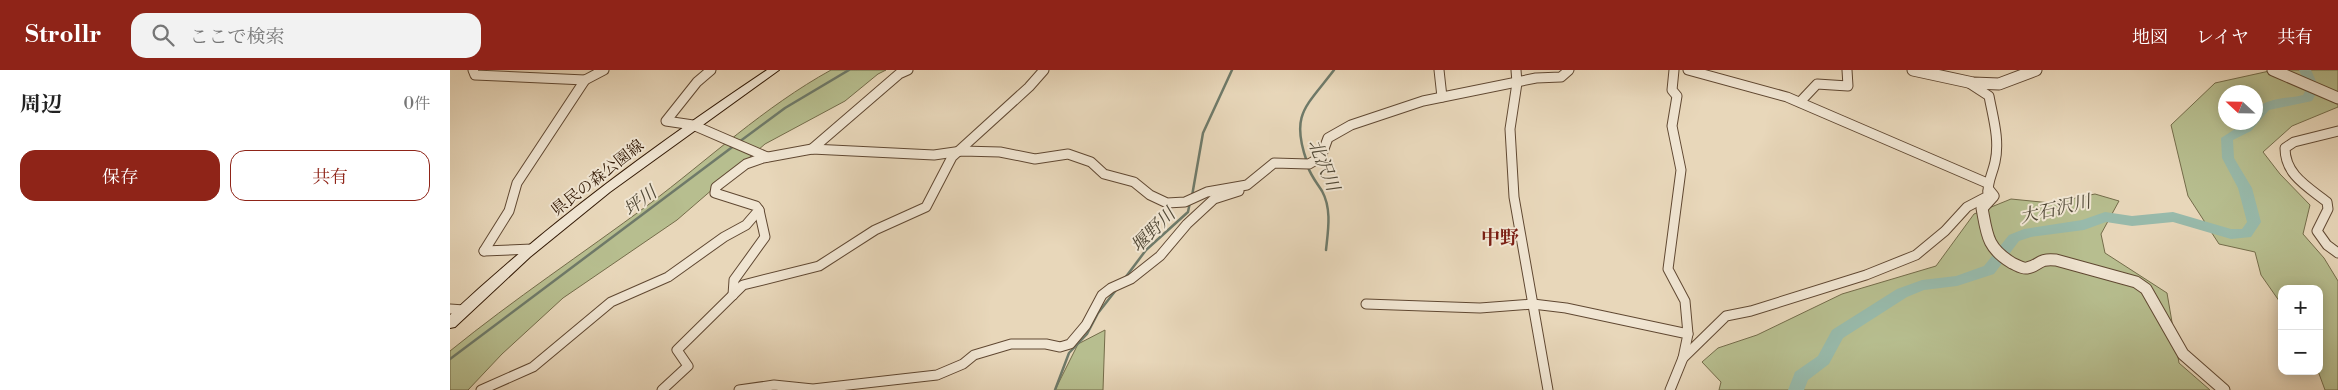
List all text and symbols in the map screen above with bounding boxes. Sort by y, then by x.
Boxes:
search box [131,13,481,58]
text: Strollr [25,20,101,50]
icon: search [149,21,177,49]
text: ここで検索 [189,25,284,49]
text: 地図 [2132,26,2168,49]
text: レイヤ [2196,26,2249,49]
text: 共有 [2277,26,2313,49]
north arrow [2218,85,2263,130]
text: 周辺 [20,92,62,118]
text: 0件 [403,94,430,114]
street label: 県民の森公園線 [547,135,648,220]
water label: 北沢川 [1303,136,1345,196]
button: 保存 [20,150,220,201]
button: 共有 [230,150,430,201]
water label: 坪川 [619,180,663,221]
water label: 大石沢川 [2017,190,2095,229]
water label: 堰野川 [1126,202,1182,258]
district label: 中野 [1481,226,1519,250]
map controls [2278,285,2323,375]
button: + [2278,285,2323,330]
button: − [2278,330,2323,375]

